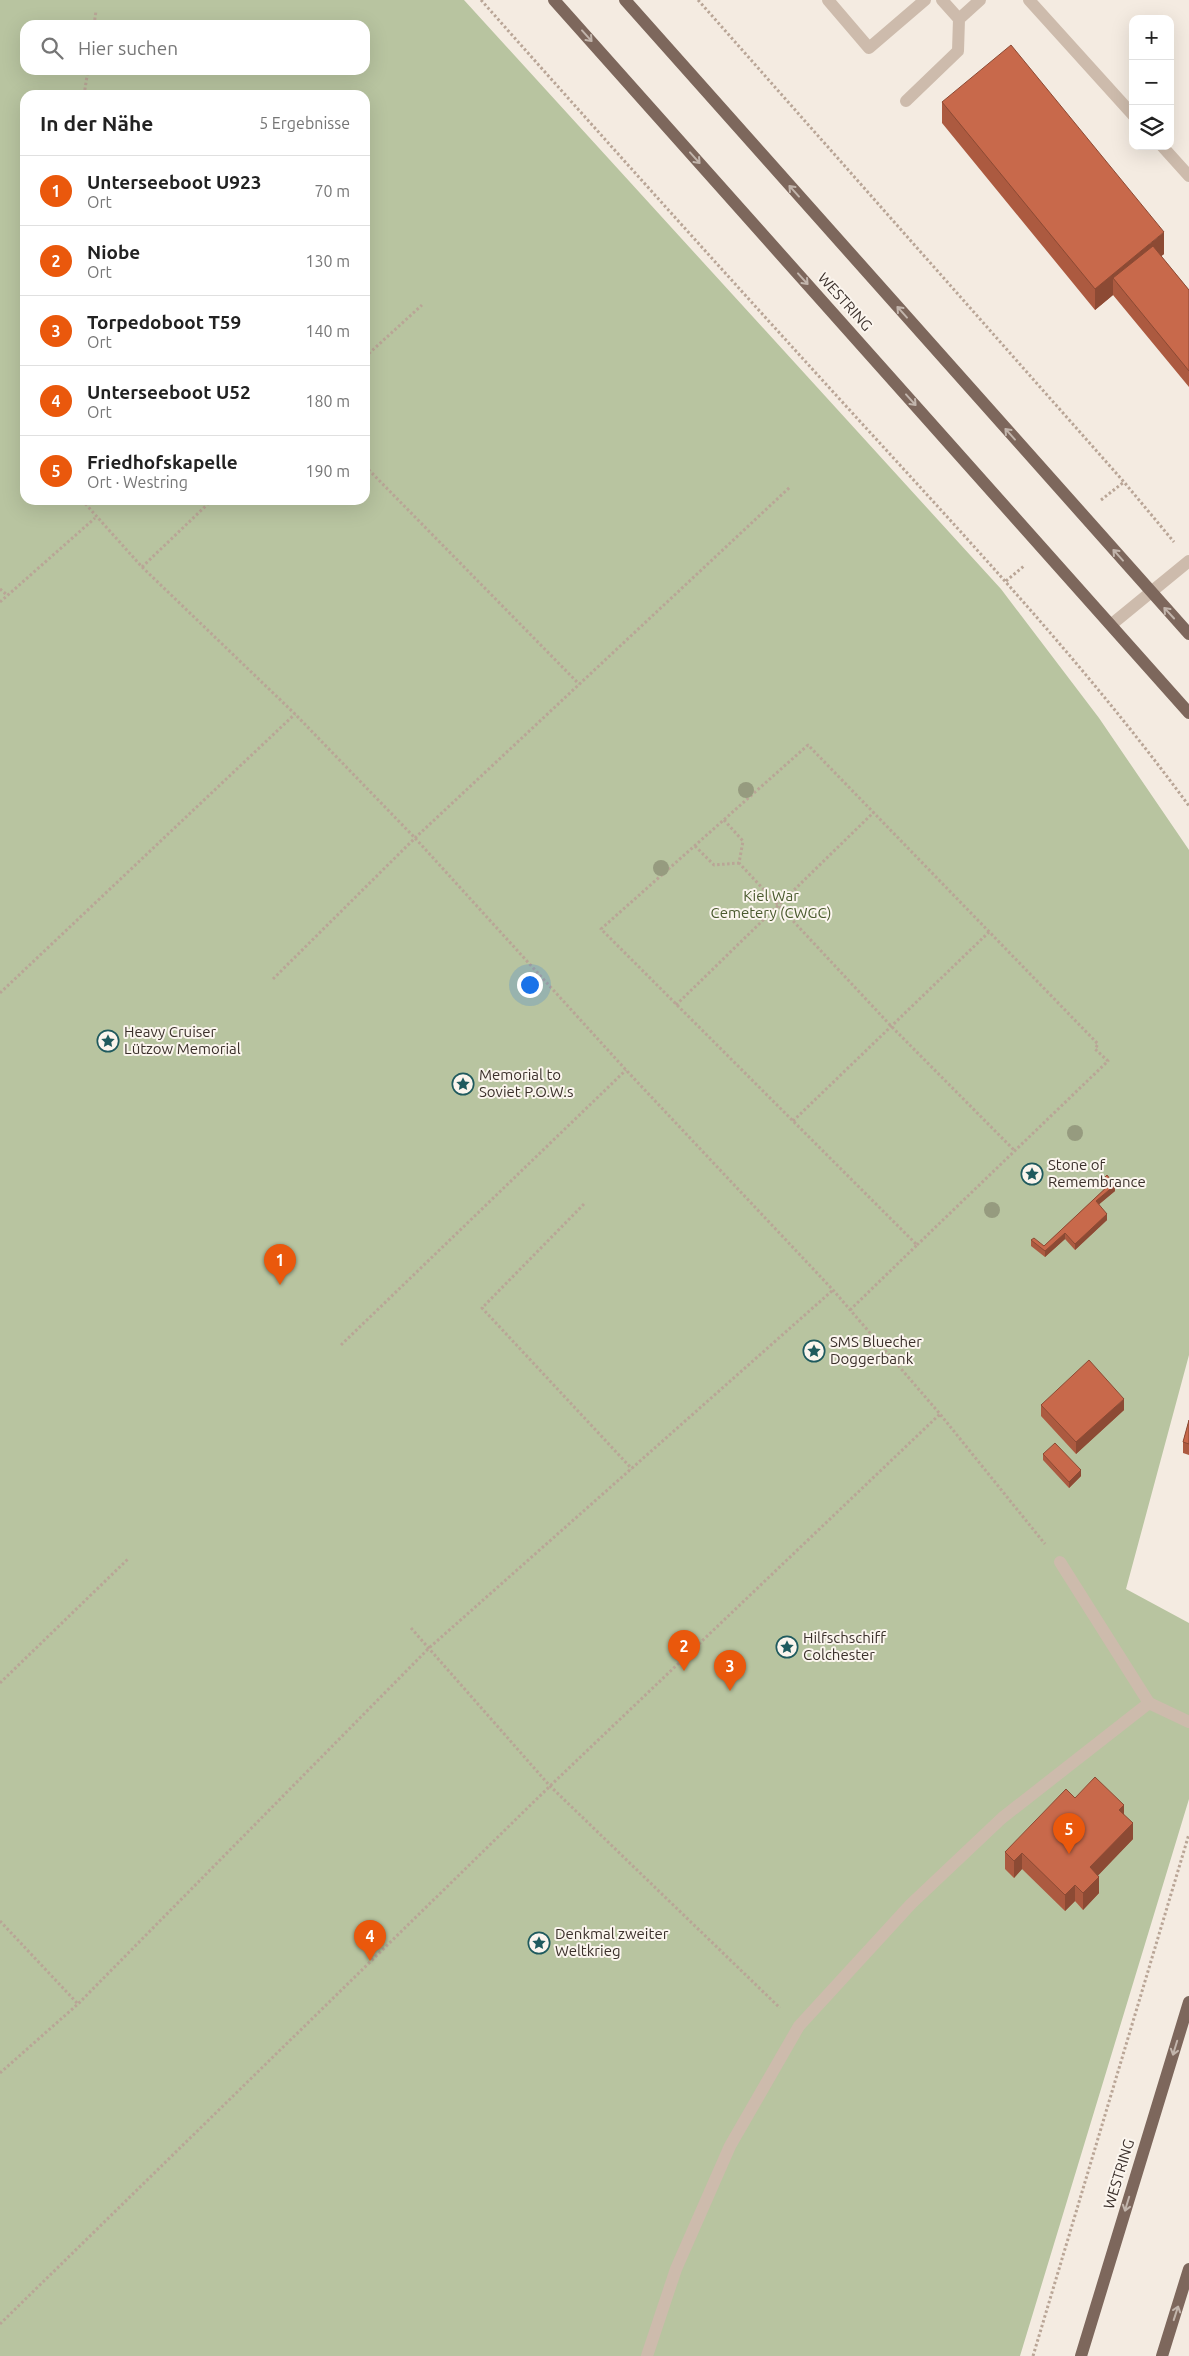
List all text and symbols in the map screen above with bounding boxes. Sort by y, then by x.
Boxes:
map controls [1129,15,1174,150]
button: + [1129,15,1174,60]
search box [20,20,370,75]
one-way arrow [581,30,593,43]
icon: search [38,34,66,62]
text: Hier suchen [78,37,178,59]
button: − [1129,60,1174,105]
button: layers [1129,105,1174,150]
text: In der Nähe [40,111,153,135]
text: 5 Ergebnisse [259,114,350,132]
one-way arrow [689,151,701,164]
text: Unterseeboot U923 [87,171,261,193]
text: 1 [51,182,61,200]
text: 70 m [314,182,350,200]
one-way arrow [788,184,800,197]
text: Ort [87,193,112,211]
text: Niobe [87,241,140,263]
text: 2 [51,252,61,270]
text: 130 m [305,252,350,270]
text: Ort [87,263,112,281]
street label: WESTRING [815,269,876,334]
one-way arrow [797,272,808,285]
one-way arrow [896,306,908,319]
text: Torpedoboot T59 [87,311,241,333]
text: 3 [51,322,61,340]
text: 140 m [305,322,350,340]
text: Ort [87,333,112,351]
text: Unterseeboot U52 [87,381,251,403]
text: 4 [51,392,61,410]
text: 180 m [305,392,350,410]
one-way arrow [905,394,917,407]
text: Ort [87,403,112,421]
one-way arrow [1004,427,1015,440]
text: Friedhofskapelle [87,451,238,473]
text: 5 [51,462,61,480]
text: 190 m [305,462,350,480]
text: Ort · Westring [87,473,188,491]
one-way arrow [1112,549,1123,562]
one-way arrow [1164,607,1175,620]
park label: Kiel War Cemetery (CWGC) [711,887,831,921]
your location [517,972,543,998]
place label: Heavy Cruiser Lützow Memorial [124,1023,241,1057]
place icon: Heavy Cruiser Lützow Memorial [96,1029,120,1053]
place label: Memorial to Soviet P.O.W.s [479,1066,573,1100]
place icon: Memorial to Soviet P.O.W.s [451,1072,475,1096]
place label: Stone of Remembrance [1048,1156,1146,1190]
place icon: Stone of Remembrance [1020,1162,1044,1186]
pin: 1 [264,1244,296,1285]
place label: SMS Bluecher Doggerbank [830,1333,922,1367]
place icon: SMS Bluecher Doggerbank [802,1339,826,1363]
place label: Hilfschschiff Colchester [803,1629,886,1663]
pin: 2 [668,1630,700,1671]
place icon: Hilfschschiff Colchester [775,1635,799,1659]
pin: 3 [714,1650,746,1691]
pin: 5 [1053,1813,1085,1854]
pin: 4 [354,1920,386,1961]
place label: Denkmal zweiter Weltkrieg [555,1925,669,1959]
place icon: Denkmal zweiter Weltkrieg [527,1931,551,1955]
one-way arrow [1169,2040,1179,2056]
street label: WESTRING [1100,2137,1137,2211]
one-way arrow [1122,2195,1132,2211]
one-way arrow [1171,2305,1181,2321]

